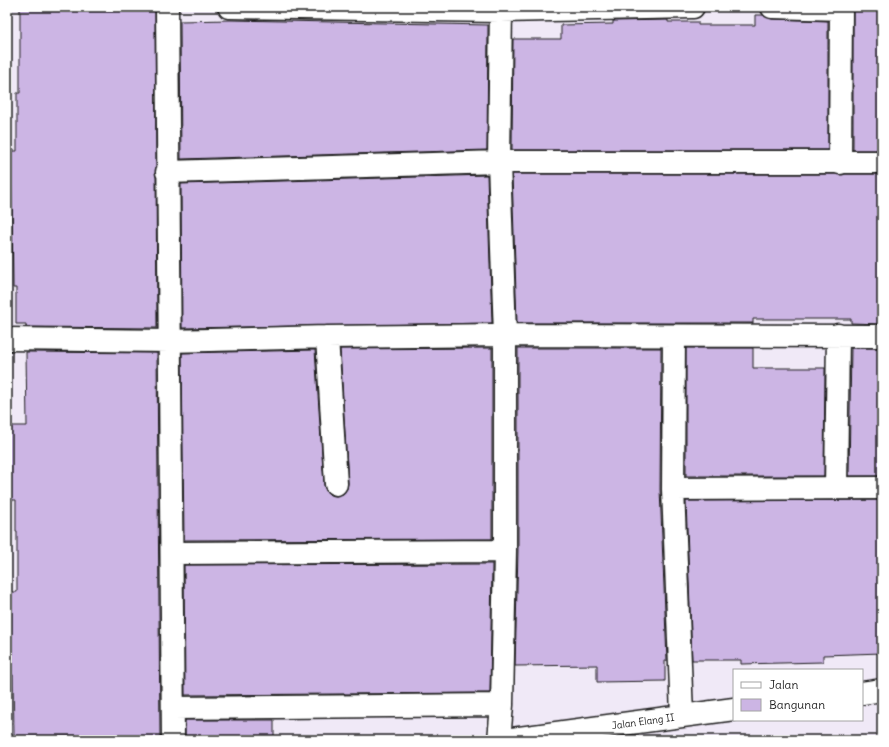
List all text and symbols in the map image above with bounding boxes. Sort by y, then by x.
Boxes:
legend [733,669,863,721]
text: Jalan [769,677,798,692]
text: Bangunan [769,697,825,712]
street label: Jalan Elang II [611,711,675,732]

